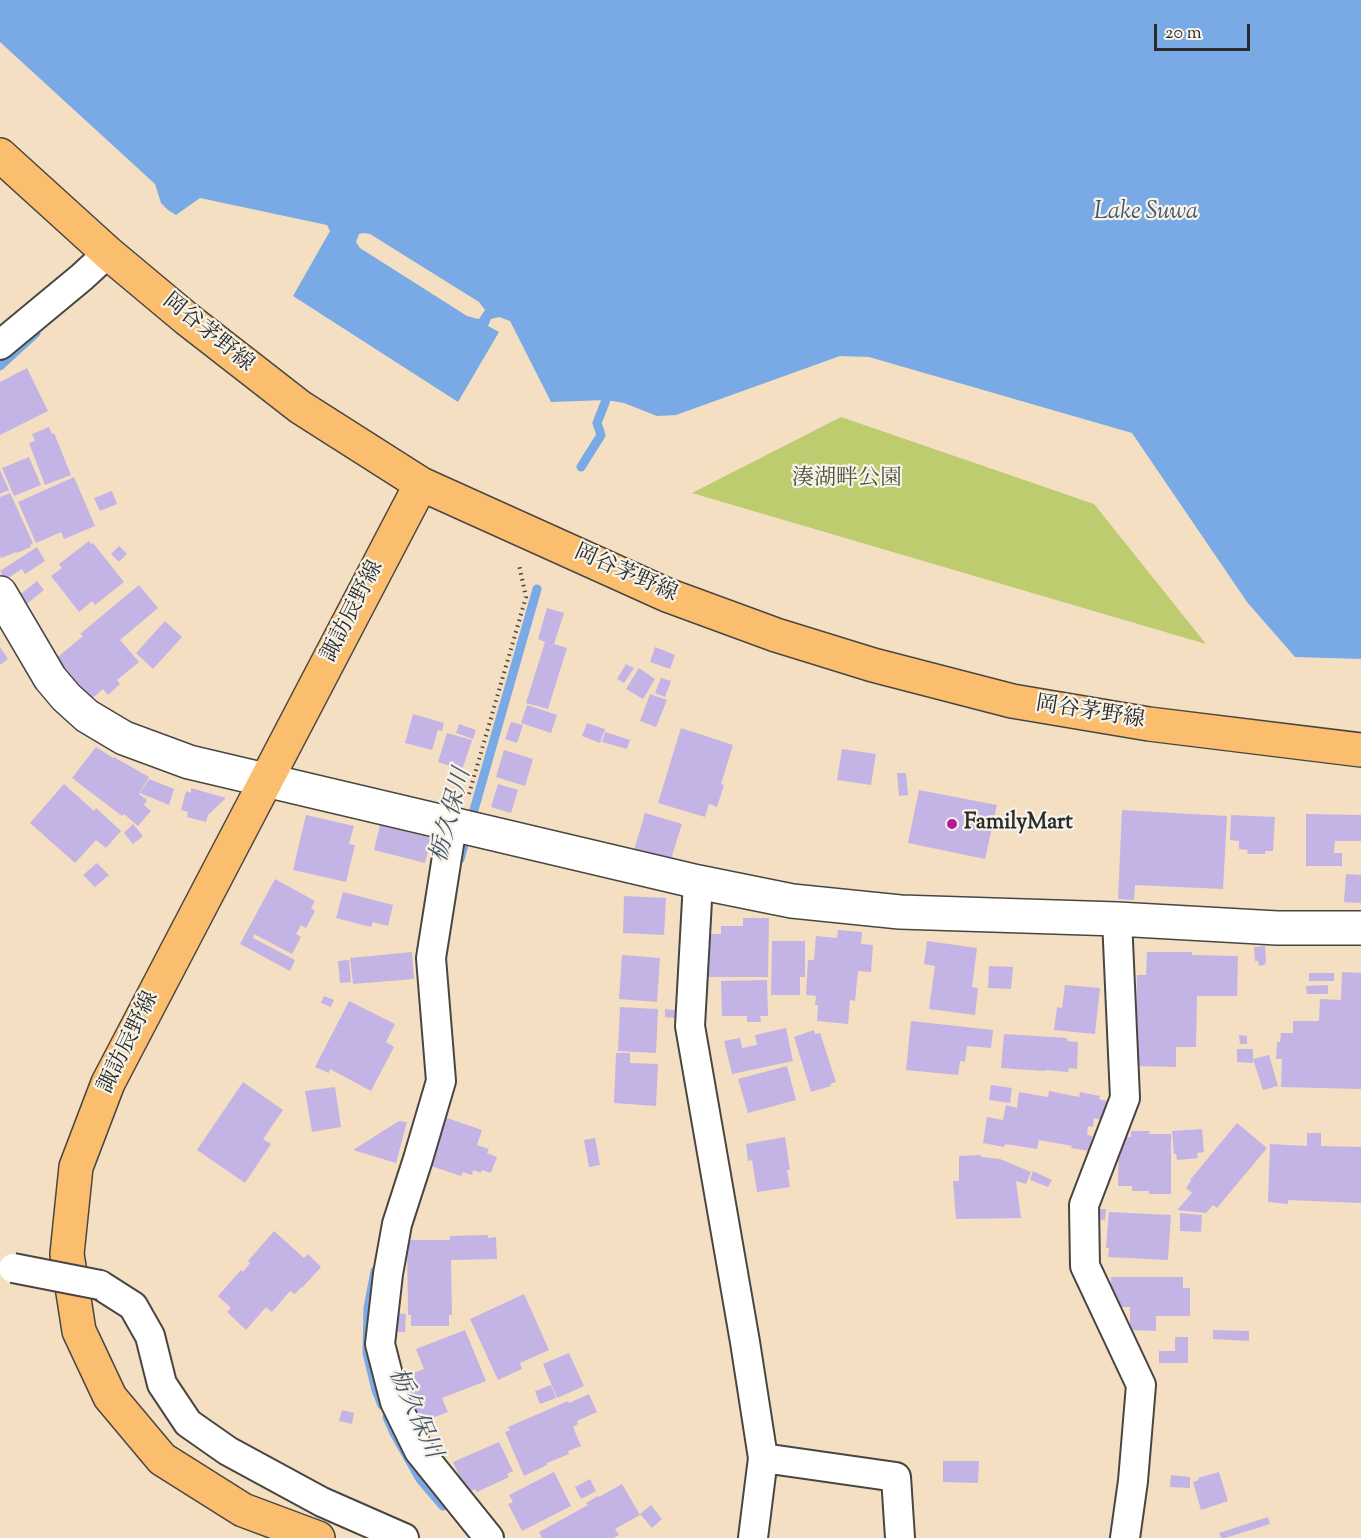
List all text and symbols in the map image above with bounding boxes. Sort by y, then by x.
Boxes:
scale bar [1157,12,1253,50]
text: 20 m [1165,21,1202,47]
water label: Lake Suwa [1094,200,1198,228]
street label: 岡谷茅野線 [156,289,258,379]
park label: 湊湖畔公園 [792,467,902,493]
street label: 岡谷茅野線 [569,541,681,609]
street label: 諏訪辰野線 [317,557,391,667]
street label: 岡谷茅野線 [1034,692,1146,736]
water label: 栃久保川 [427,766,479,866]
place label: FamilyMart [964,811,1073,837]
marker: FamilyMart [945,817,959,831]
street label: 諏訪辰野線 [94,988,166,1098]
water label: 栃久保川 [380,1364,446,1464]

